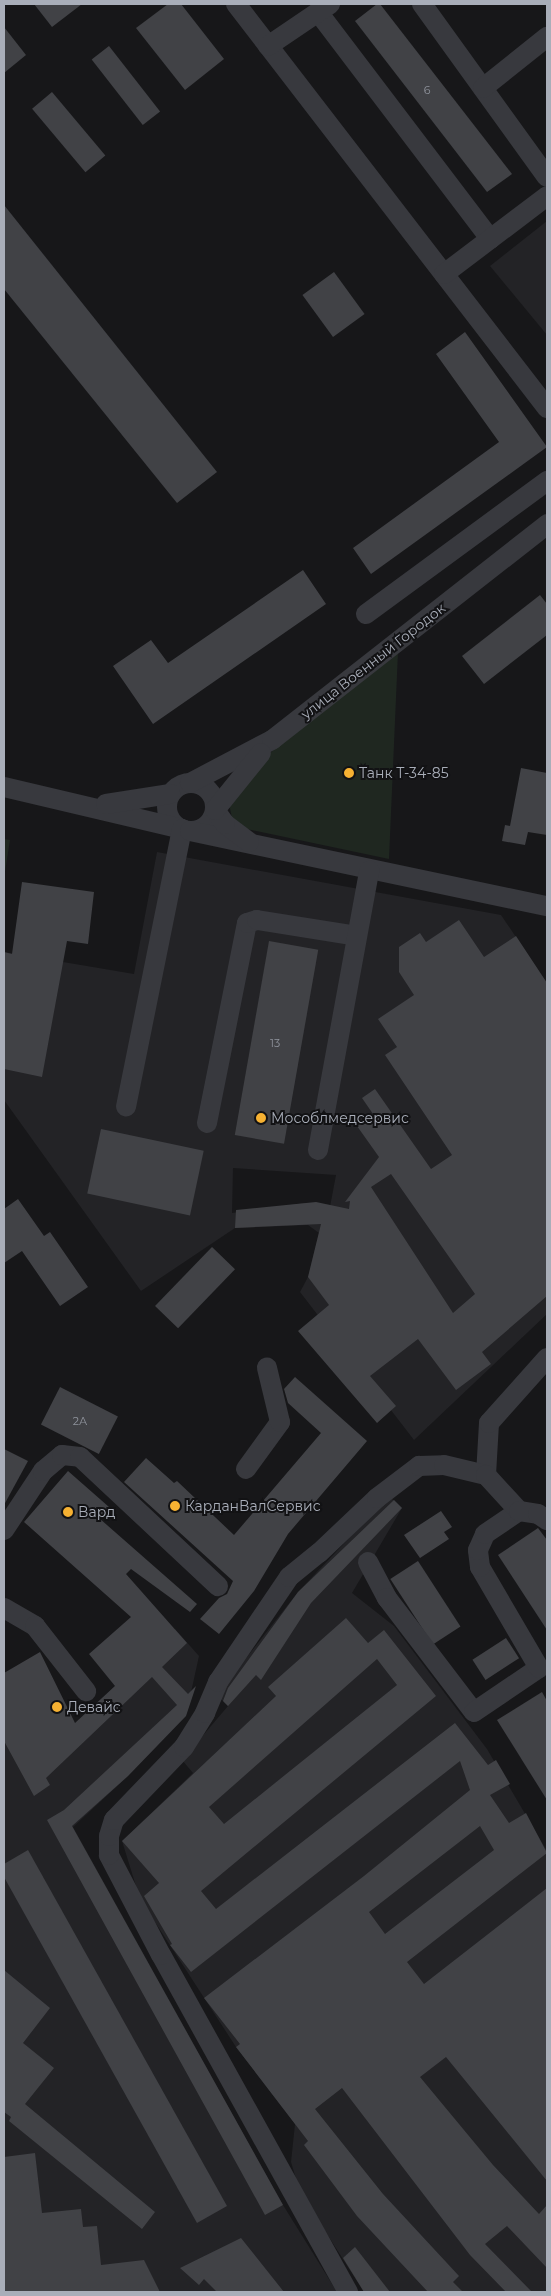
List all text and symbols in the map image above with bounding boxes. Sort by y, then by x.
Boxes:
house number: 6 [424,83,430,97]
street label: улица Военный Городок [298,599,448,723]
place label: Танк Т-34-85 [359,765,449,781]
marker: Танк Т-34-85 [343,767,355,779]
house number: 13 [270,1036,280,1050]
place label: Мособлмедсервис [271,1110,409,1126]
marker: Мособлмедсервис [255,1112,267,1124]
house number: 2А [73,1414,87,1428]
place label: КарданВалСервис [185,1498,321,1514]
marker: КарданВалСервис [169,1500,181,1512]
place label: Вард [78,1504,115,1520]
marker: Вард [62,1506,74,1518]
place label: Девайс [67,1699,121,1715]
marker: Девайс [51,1701,63,1713]

